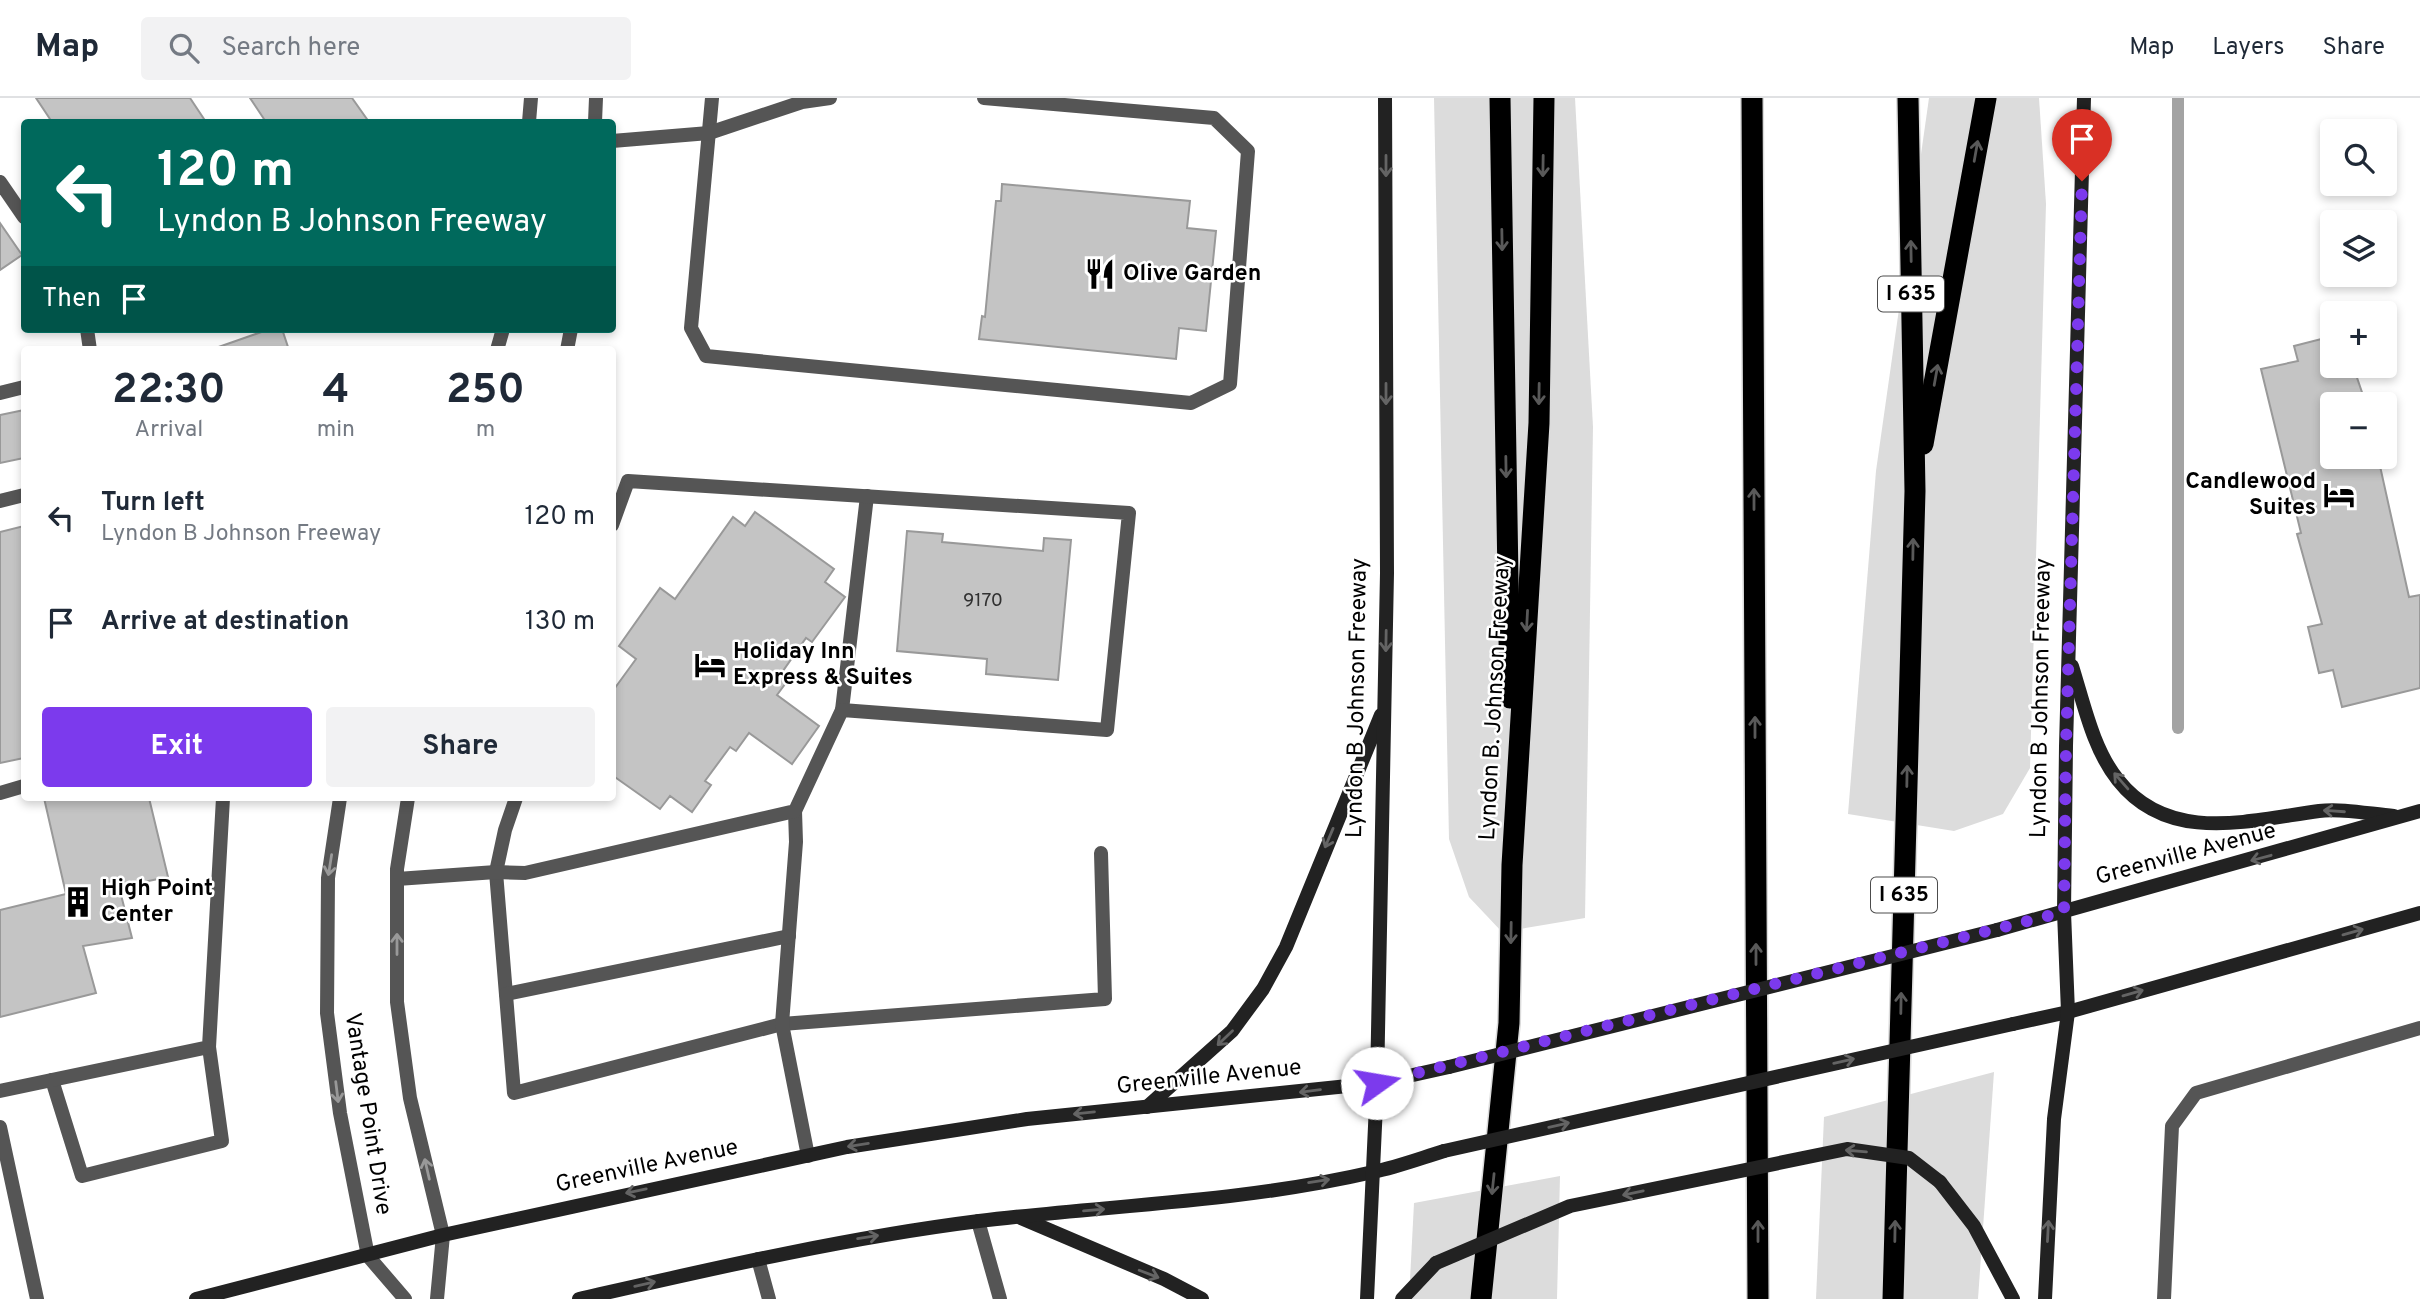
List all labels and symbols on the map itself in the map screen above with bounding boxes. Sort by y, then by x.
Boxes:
pin [2052,109,2112,181]
one-way arrow [1970,140,1984,163]
one-way arrow [1379,154,1393,177]
one-way arrow [1536,154,1550,177]
one-way arrow [1496,228,1509,251]
one-way arrow [1904,240,1918,263]
restaurant icon: Olive Garden [1083,257,1117,291]
place label: Olive Garden [1123,260,1261,289]
road number: I 635 [1878,276,1944,312]
one-way arrow [1929,364,1943,387]
one-way arrow [1379,382,1393,405]
one-way arrow [1533,382,1546,405]
one-way arrow [1499,455,1513,478]
place label: Candlewood Suites [2185,468,2316,523]
hotel icon: Candlewood Suites [2322,478,2356,512]
one-way arrow [1747,488,1761,511]
one-way arrow [1906,537,1920,560]
street label: Lyndon B. Johnson Freeway [1474,555,1518,841]
street label: Lyndon B Johnson Freeway [1341,558,1375,838]
street label: Lyndon B Johnson Freeway [2025,558,2059,838]
house number: 9170 [963,589,1003,613]
one-way arrow [1520,609,1533,632]
one-way arrow [1379,630,1392,653]
place label: Holiday Inn Express & Suites [733,638,913,693]
hotel icon: Holiday Inn Express & Suites [693,648,727,682]
one-way arrow [1748,716,1762,739]
one-way arrow [1900,765,1914,788]
one-way arrow [2113,773,2129,791]
one-way arrow [2323,804,2346,817]
street label: Greenville Avenue [2092,817,2280,893]
one-way arrow [1322,827,1335,849]
one-way arrow [2250,852,2272,865]
one-way arrow [323,853,336,876]
place label: High Point Center [101,875,213,930]
road number: I 635 [1871,878,1937,912]
building icon: High Point Center [61,885,95,919]
one-way arrow [1504,921,1517,944]
one-way arrow [2341,925,2363,938]
one-way arrow [390,933,404,956]
one-way arrow [1749,943,1763,966]
one-way arrow [2122,986,2144,999]
one-way arrow [1894,992,1908,1015]
street label: Vantage Point Drive [337,1011,397,1217]
one-way arrow [1217,1030,1234,1047]
position arrow [1340,1046,1414,1120]
street label: Greenville Avenue [1115,1054,1303,1102]
one-way arrow [1832,1054,1855,1068]
one-way arrow [330,1080,343,1103]
one-way arrow [1299,1085,1322,1098]
one-way arrow [1073,1107,1095,1120]
one-way arrow [1547,1118,1570,1132]
street label: Greenville Avenue [553,1133,741,1201]
one-way arrow [847,1139,870,1152]
one-way arrow [1845,1144,1868,1157]
one-way arrow [420,1158,433,1181]
one-way arrow [1486,1173,1499,1195]
one-way arrow [1307,1174,1330,1187]
one-way arrow [625,1185,648,1199]
one-way arrow [1622,1187,1645,1200]
one-way arrow [1082,1203,1105,1216]
one-way arrow [1751,1220,1765,1243]
one-way arrow [1889,1220,1902,1243]
one-way arrow [2042,1220,2055,1243]
one-way arrow [856,1231,879,1244]
one-way arrow [1138,1268,1160,1281]
one-way arrow [633,1276,656,1290]

